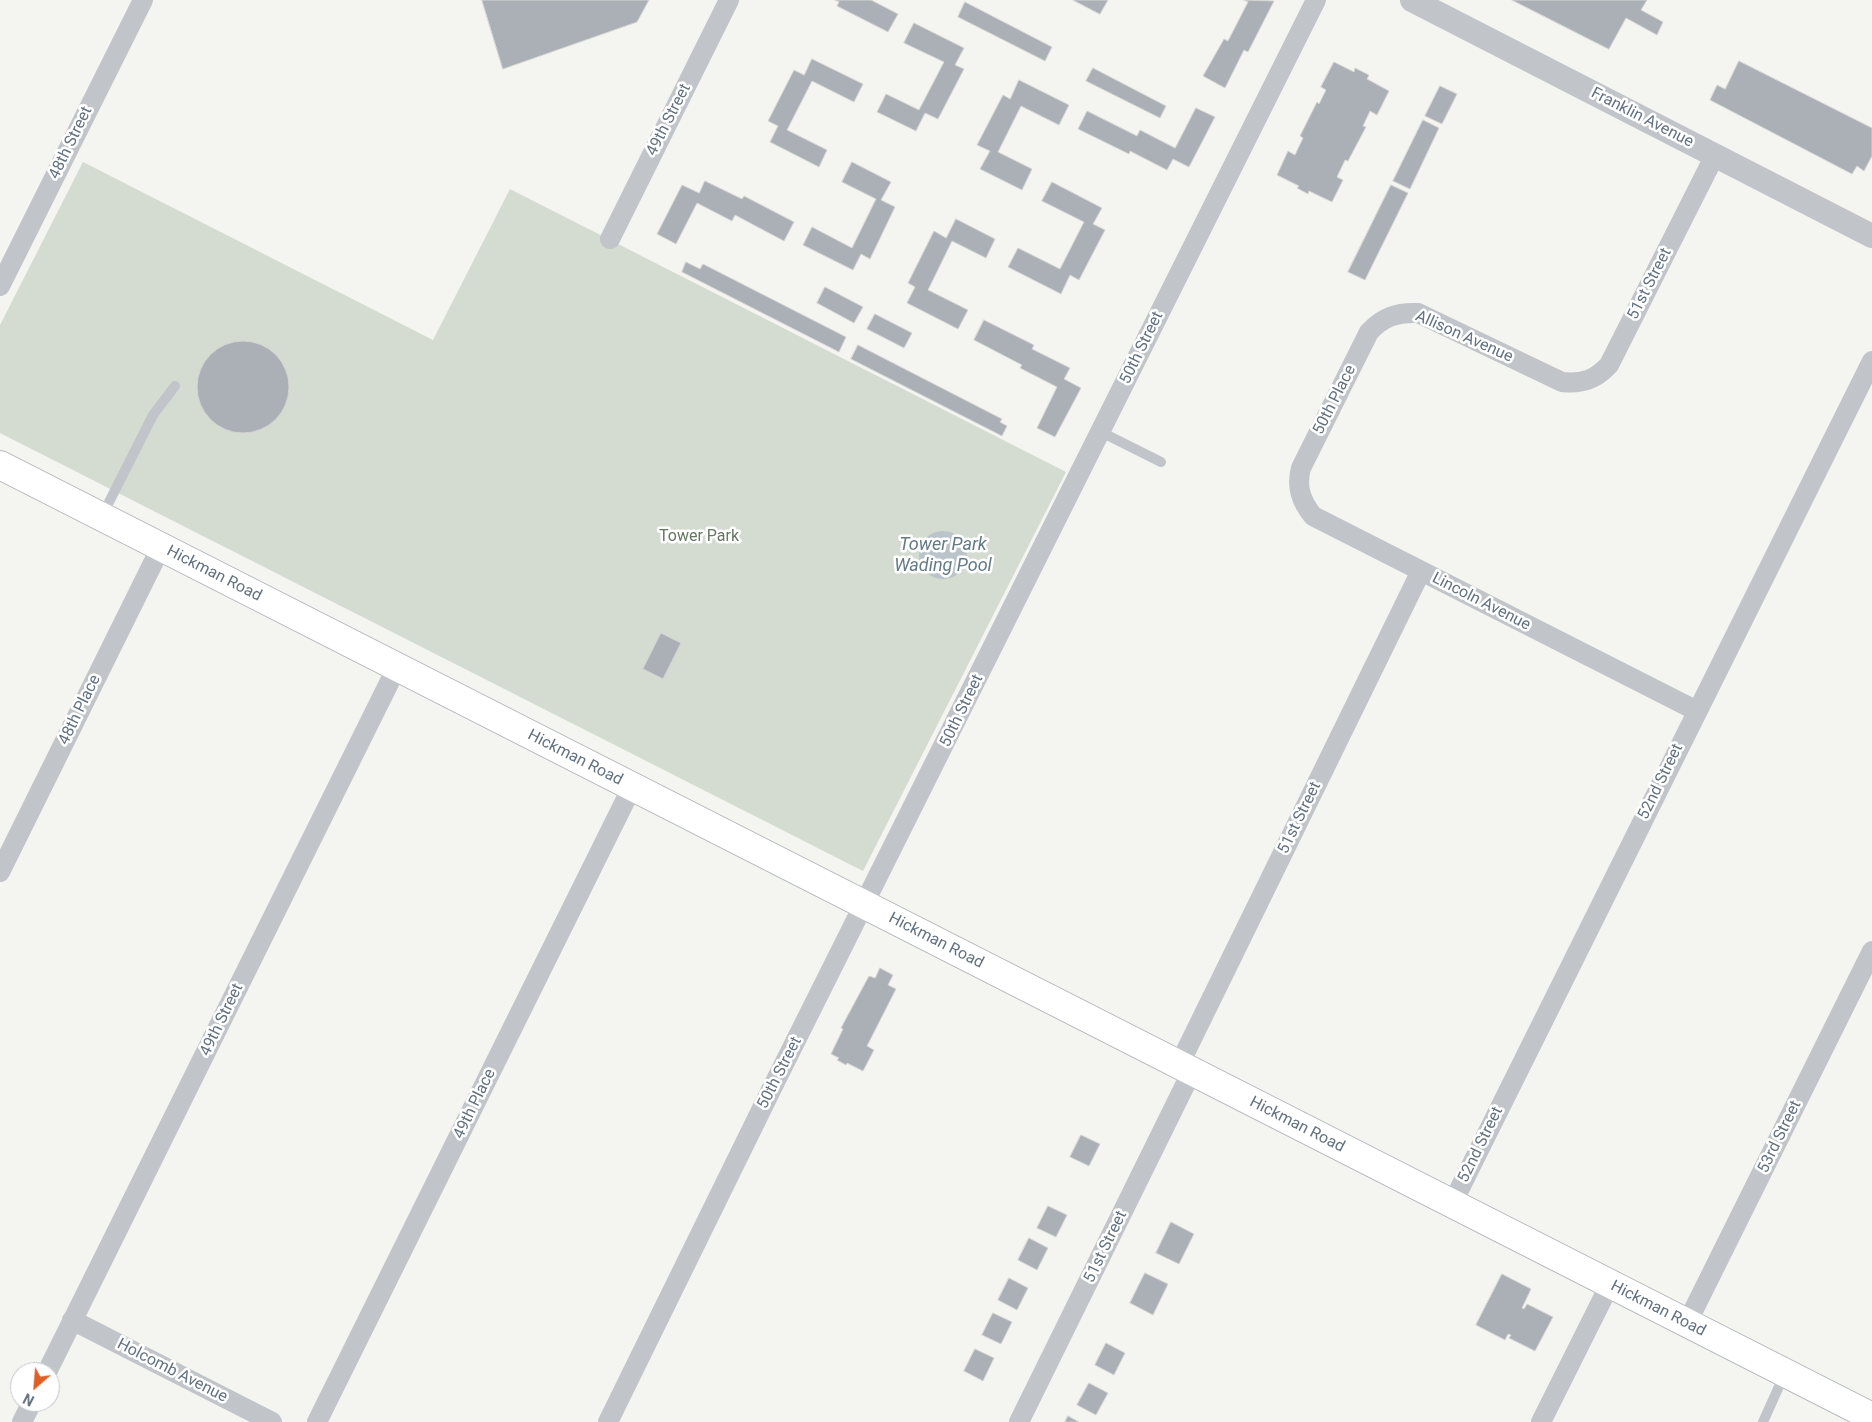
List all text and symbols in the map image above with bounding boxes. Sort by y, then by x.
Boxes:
street label: 49th Street [643,81,695,159]
street label: Franklin Avenue [1588,84,1696,152]
street label: 48th Street [45,104,97,182]
street label: 51st Street [1624,245,1676,323]
street label: Allison Avenue [1412,307,1516,367]
street label: 50th Street [1116,309,1168,387]
street label: 50th Place [1309,362,1361,438]
park label: Tower Park [659,527,739,547]
water label: Tower Park Wading Pool [894,534,992,576]
street label: Hickman Road [163,542,265,606]
street label: Lincoln Avenue [1429,569,1533,635]
street label: 48th Place [55,672,105,748]
street label: 50th Street [936,672,988,750]
street label: Hickman Road [524,726,626,790]
street label: 52nd Street [1634,741,1688,823]
street label: 51st Street [1274,779,1326,857]
street label: Hickman Road [885,909,987,973]
street label: 49th Street [196,981,248,1059]
street label: 50th Street [754,1034,806,1112]
street label: 49th Place [450,1066,500,1142]
street label: Hickman Road [1246,1093,1348,1157]
street label: 53rd Street [1754,1098,1806,1176]
street label: 52nd Street [1454,1104,1508,1186]
street label: 51st Street [1080,1208,1132,1286]
street label: Hickman Road [1607,1277,1709,1341]
street label: Holcomb Avenue [114,1335,230,1407]
north arrow [10,1362,60,1412]
text: N [21,1390,37,1409]

